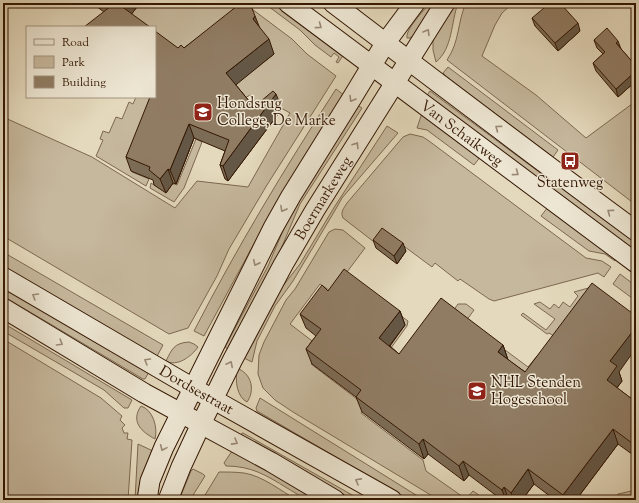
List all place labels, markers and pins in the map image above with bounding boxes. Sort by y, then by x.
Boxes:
place label: Hondsrug College, De Marke [217,94,336,132]
school or university icon: Hondsrug College, De Marke [192,101,214,123]
bus stop icon: Statenweg [559,150,581,172]
place label: Statenweg [537,173,603,194]
place label: NHL Stenden Hogeschool [491,373,581,411]
school or university icon: NHL Stenden Hogeschool [466,380,488,402]

